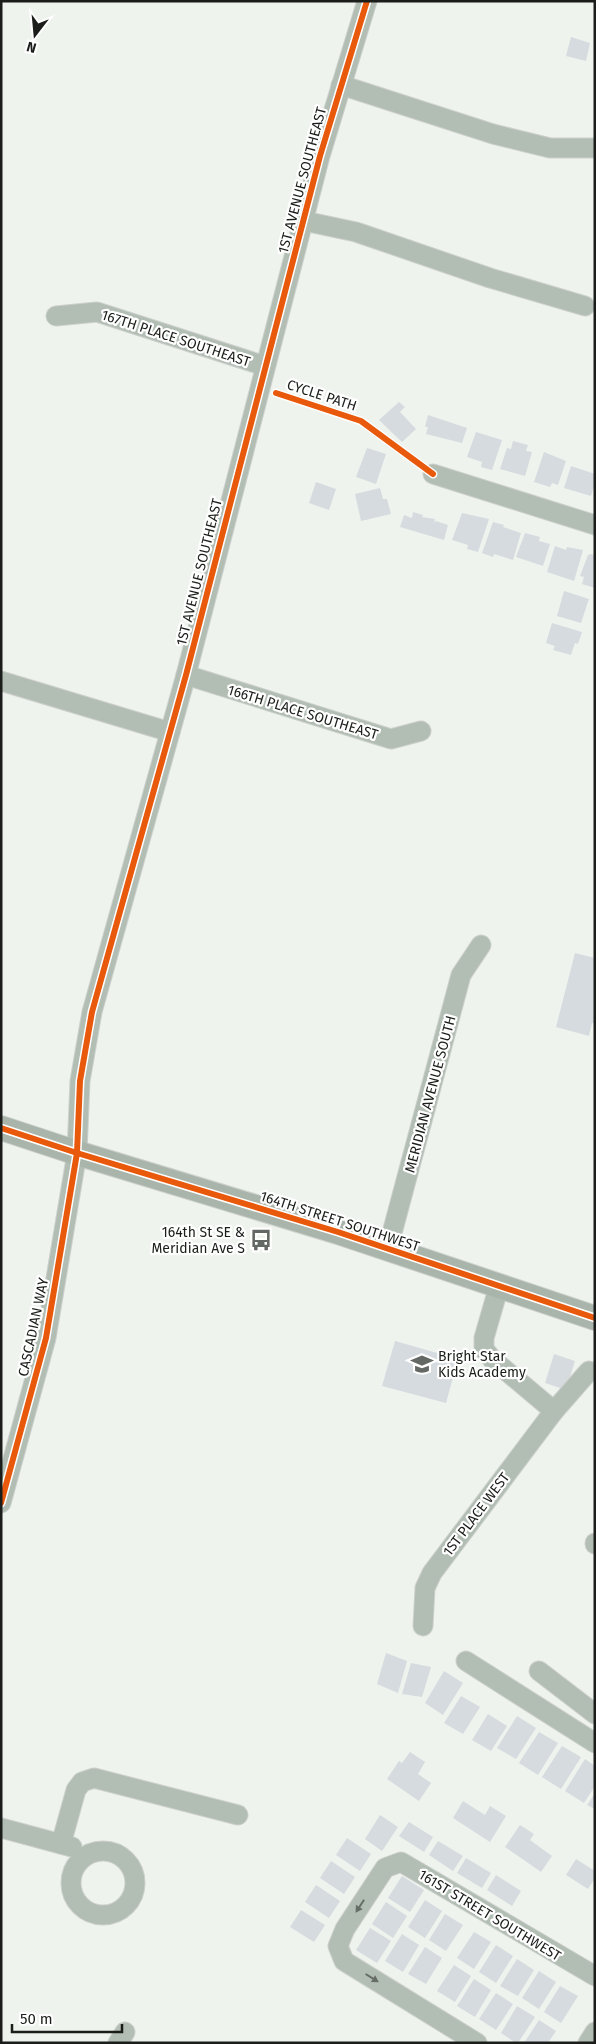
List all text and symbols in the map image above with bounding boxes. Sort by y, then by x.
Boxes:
north arrow [10,10,60,60]
text: N [25,38,38,56]
street label: 1ST AVENUE SOUTHEAST [275,104,330,255]
street label: 167TH PLACE SOUTHEAST [99,306,253,371]
street label: CYCLE PATH [285,376,359,415]
street label: 1ST AVENUE SOUTHEAST [173,496,226,647]
street label: 166TH PLACE SOUTHEAST [226,682,381,744]
street label: MERIDIAN AVENUE SOUTH [401,1014,460,1175]
street label: 164TH STREET SOUTHWEST [258,1188,422,1256]
place label: 164th St SE & Meridian Ave S [151,1224,245,1257]
bus stop icon: 164th St SE & Meridian Ave S [248,1227,274,1253]
street label: CASCADIAN WAY [15,1276,52,1378]
place label: Bright Star Kids Academy [438,1348,526,1381]
school or university icon: Bright Star Kids Academy [409,1351,435,1377]
street label: 1ST PLACE WEST [440,1469,514,1559]
street label: 161ST STREET SOUTHWEST [416,1866,565,1965]
one-way arrow [355,1899,365,1913]
one-way arrow [366,1973,379,1983]
scale bar [12,2002,122,2034]
text: 50 m [20,2010,53,2028]

